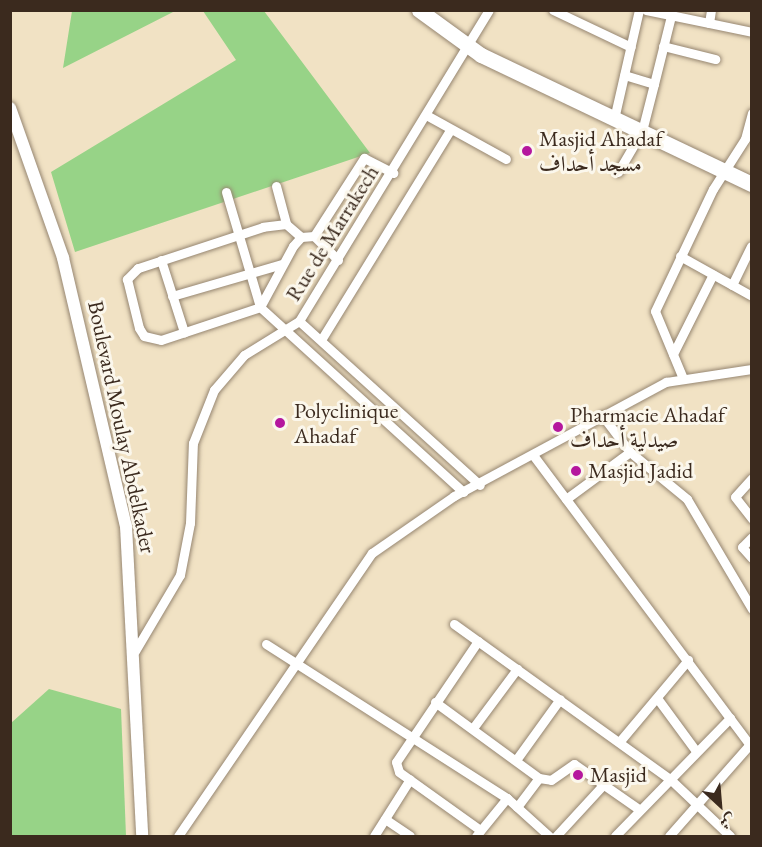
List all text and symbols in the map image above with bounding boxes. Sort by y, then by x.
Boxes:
place label: Masjid Ahadaf مسجد أحداف [539,125,662,176]
marker: Masjid Ahadaf مسجد أحداف [520,144,534,158]
street label: Rue de Marrakech [280,160,384,306]
street label: Boulevard Moulay Abdelkader [82,298,162,556]
place label: Polyclinique Ahadaf [294,397,398,448]
place label: Pharmacie Ahadaf صيدلية أحداف [570,401,725,452]
marker: Polyclinique Ahadaf [271,414,289,432]
marker: Pharmacie Ahadaf صيدلية أحداف [551,420,565,434]
place label: Masjid Jadid [588,458,693,484]
marker: Masjid Jadid [569,464,583,478]
place label: Masjid [590,762,647,788]
marker: Masjid [571,768,585,782]
north arrow [690,775,750,835]
text: ش [716,809,740,835]

